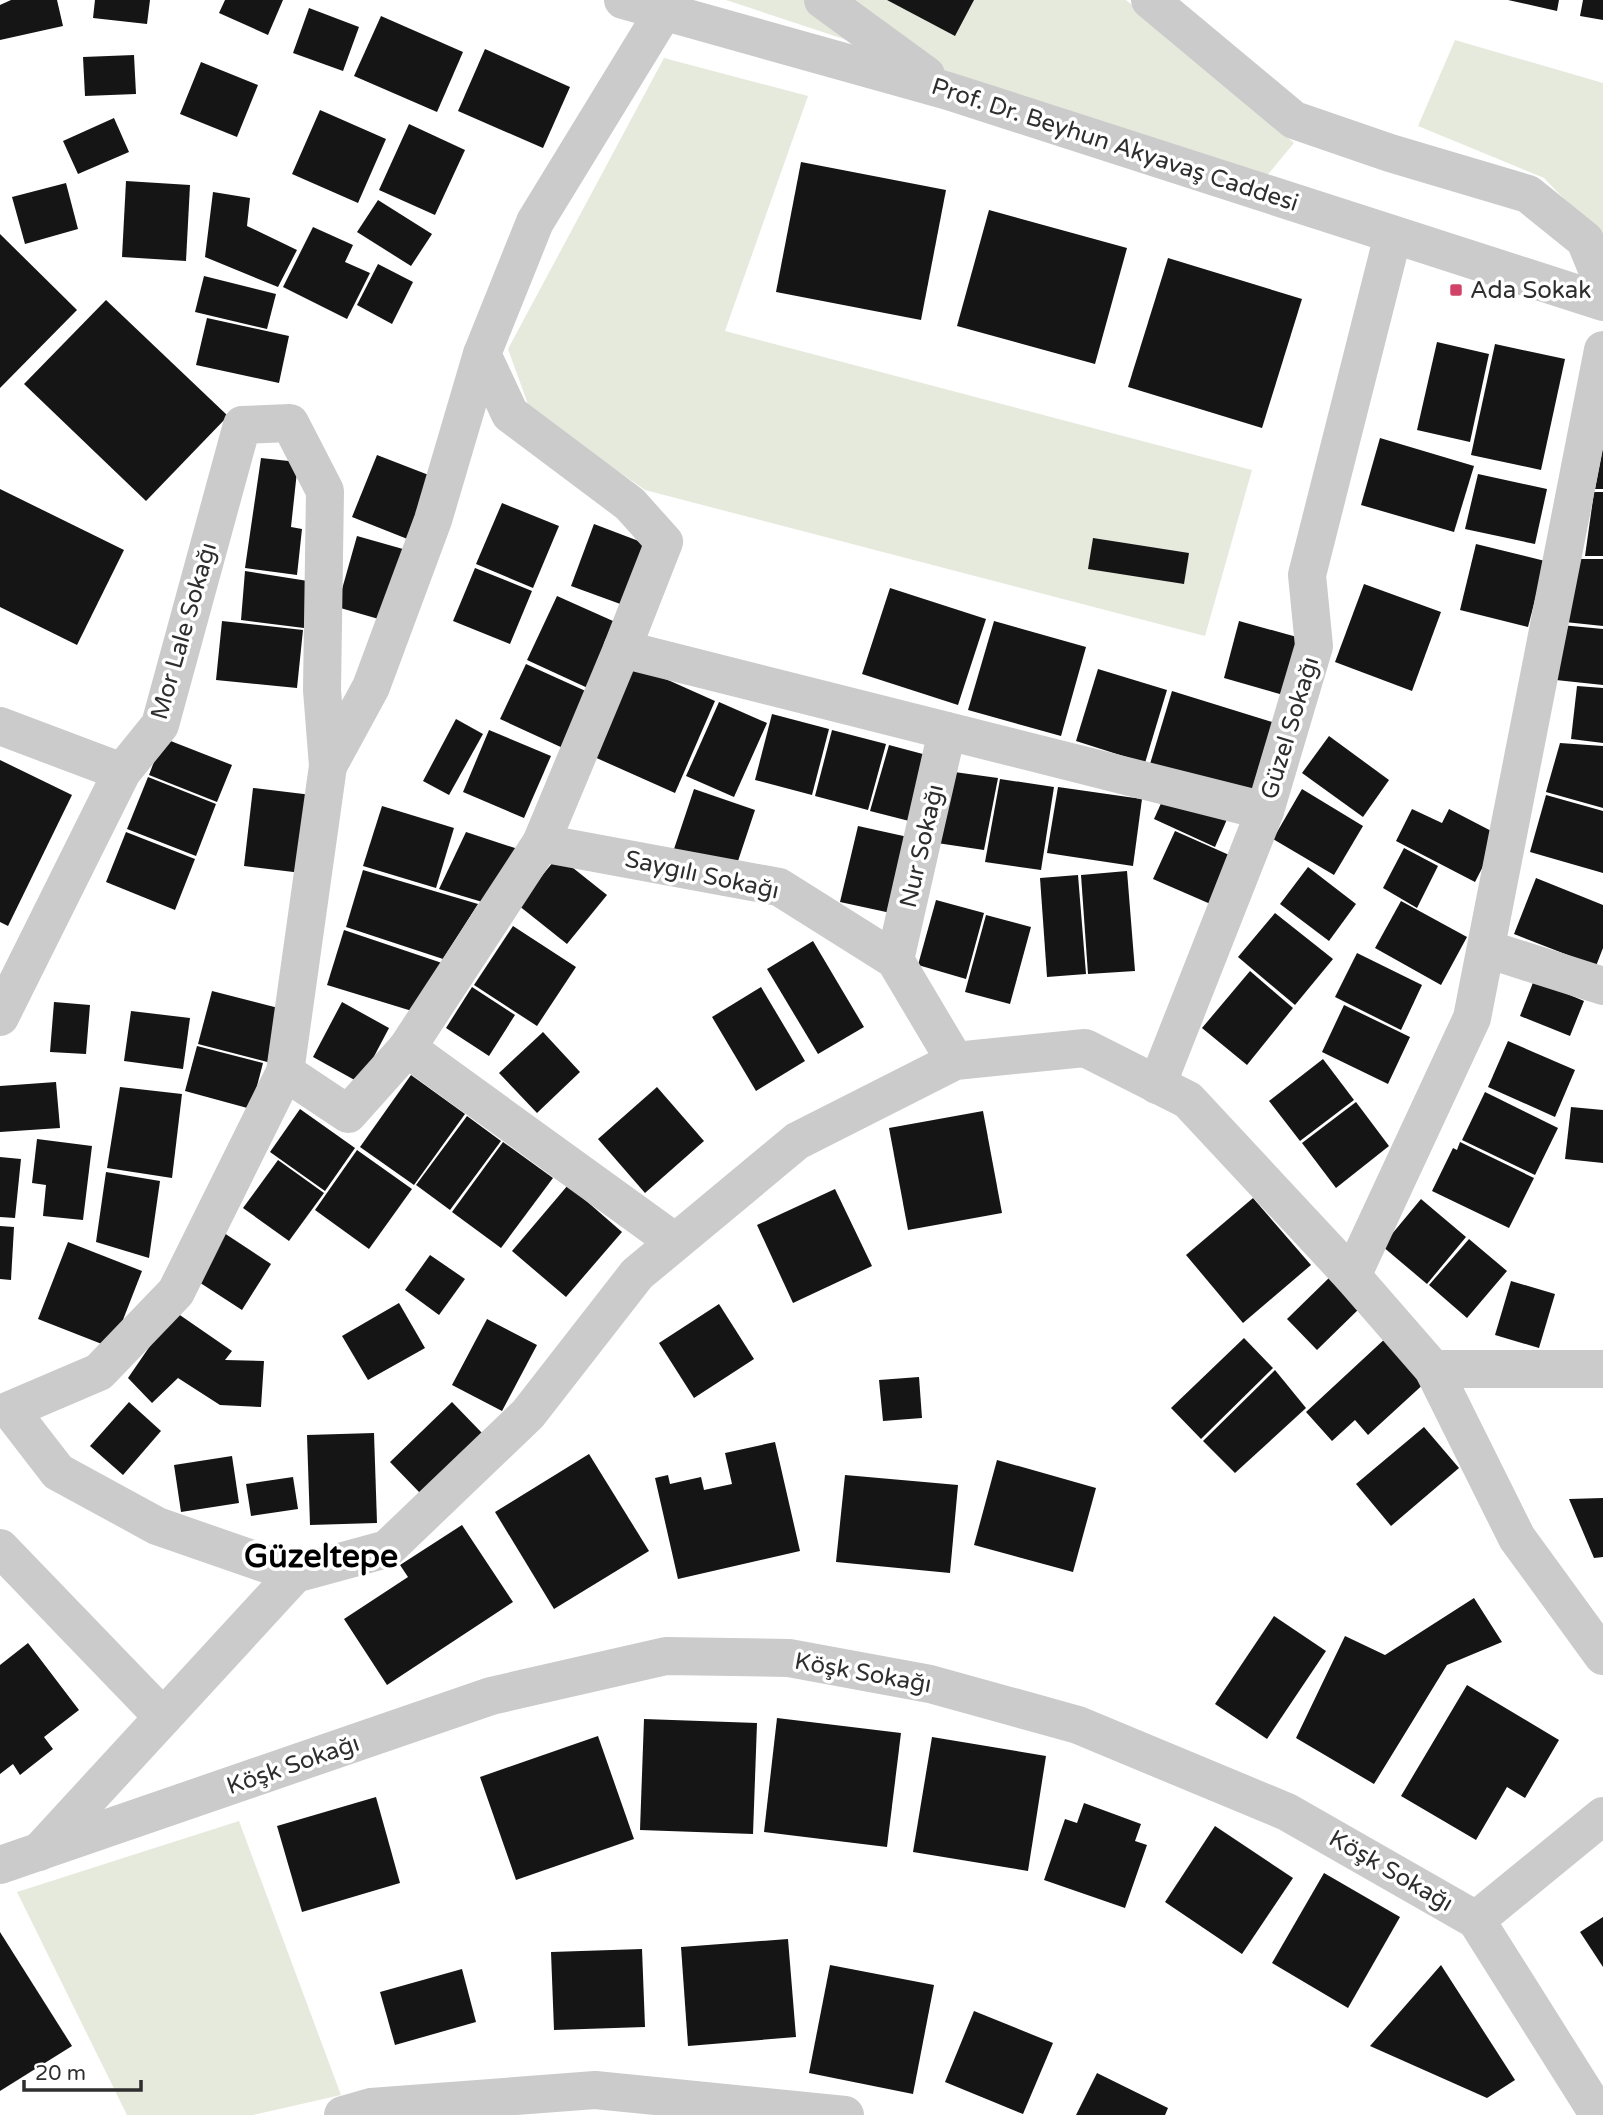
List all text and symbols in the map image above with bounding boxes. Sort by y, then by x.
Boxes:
street label: Prof. Dr. Beyhun Akyavaş Caddesi [928,72,1302,218]
place label: Ada Sokak [1470,276,1591,305]
marker: Ada Sokak [1448,282,1464,298]
street label: Mor Lale Sokağı [145,539,223,723]
street label: Güzel Sokağı [1255,653,1325,803]
street label: Nur Sokağı [894,781,950,911]
street label: Saygılı Sokağı [622,845,782,905]
district label: Güzeltepe [244,1538,398,1576]
street label: Köşk Sokağı [792,1647,934,1699]
street label: Köşk Sokağı [223,1729,363,1801]
street label: Köşk Sokağı [1324,1824,1458,1918]
scale bar [24,2048,142,2092]
text: 20 m [35,2061,86,2086]

